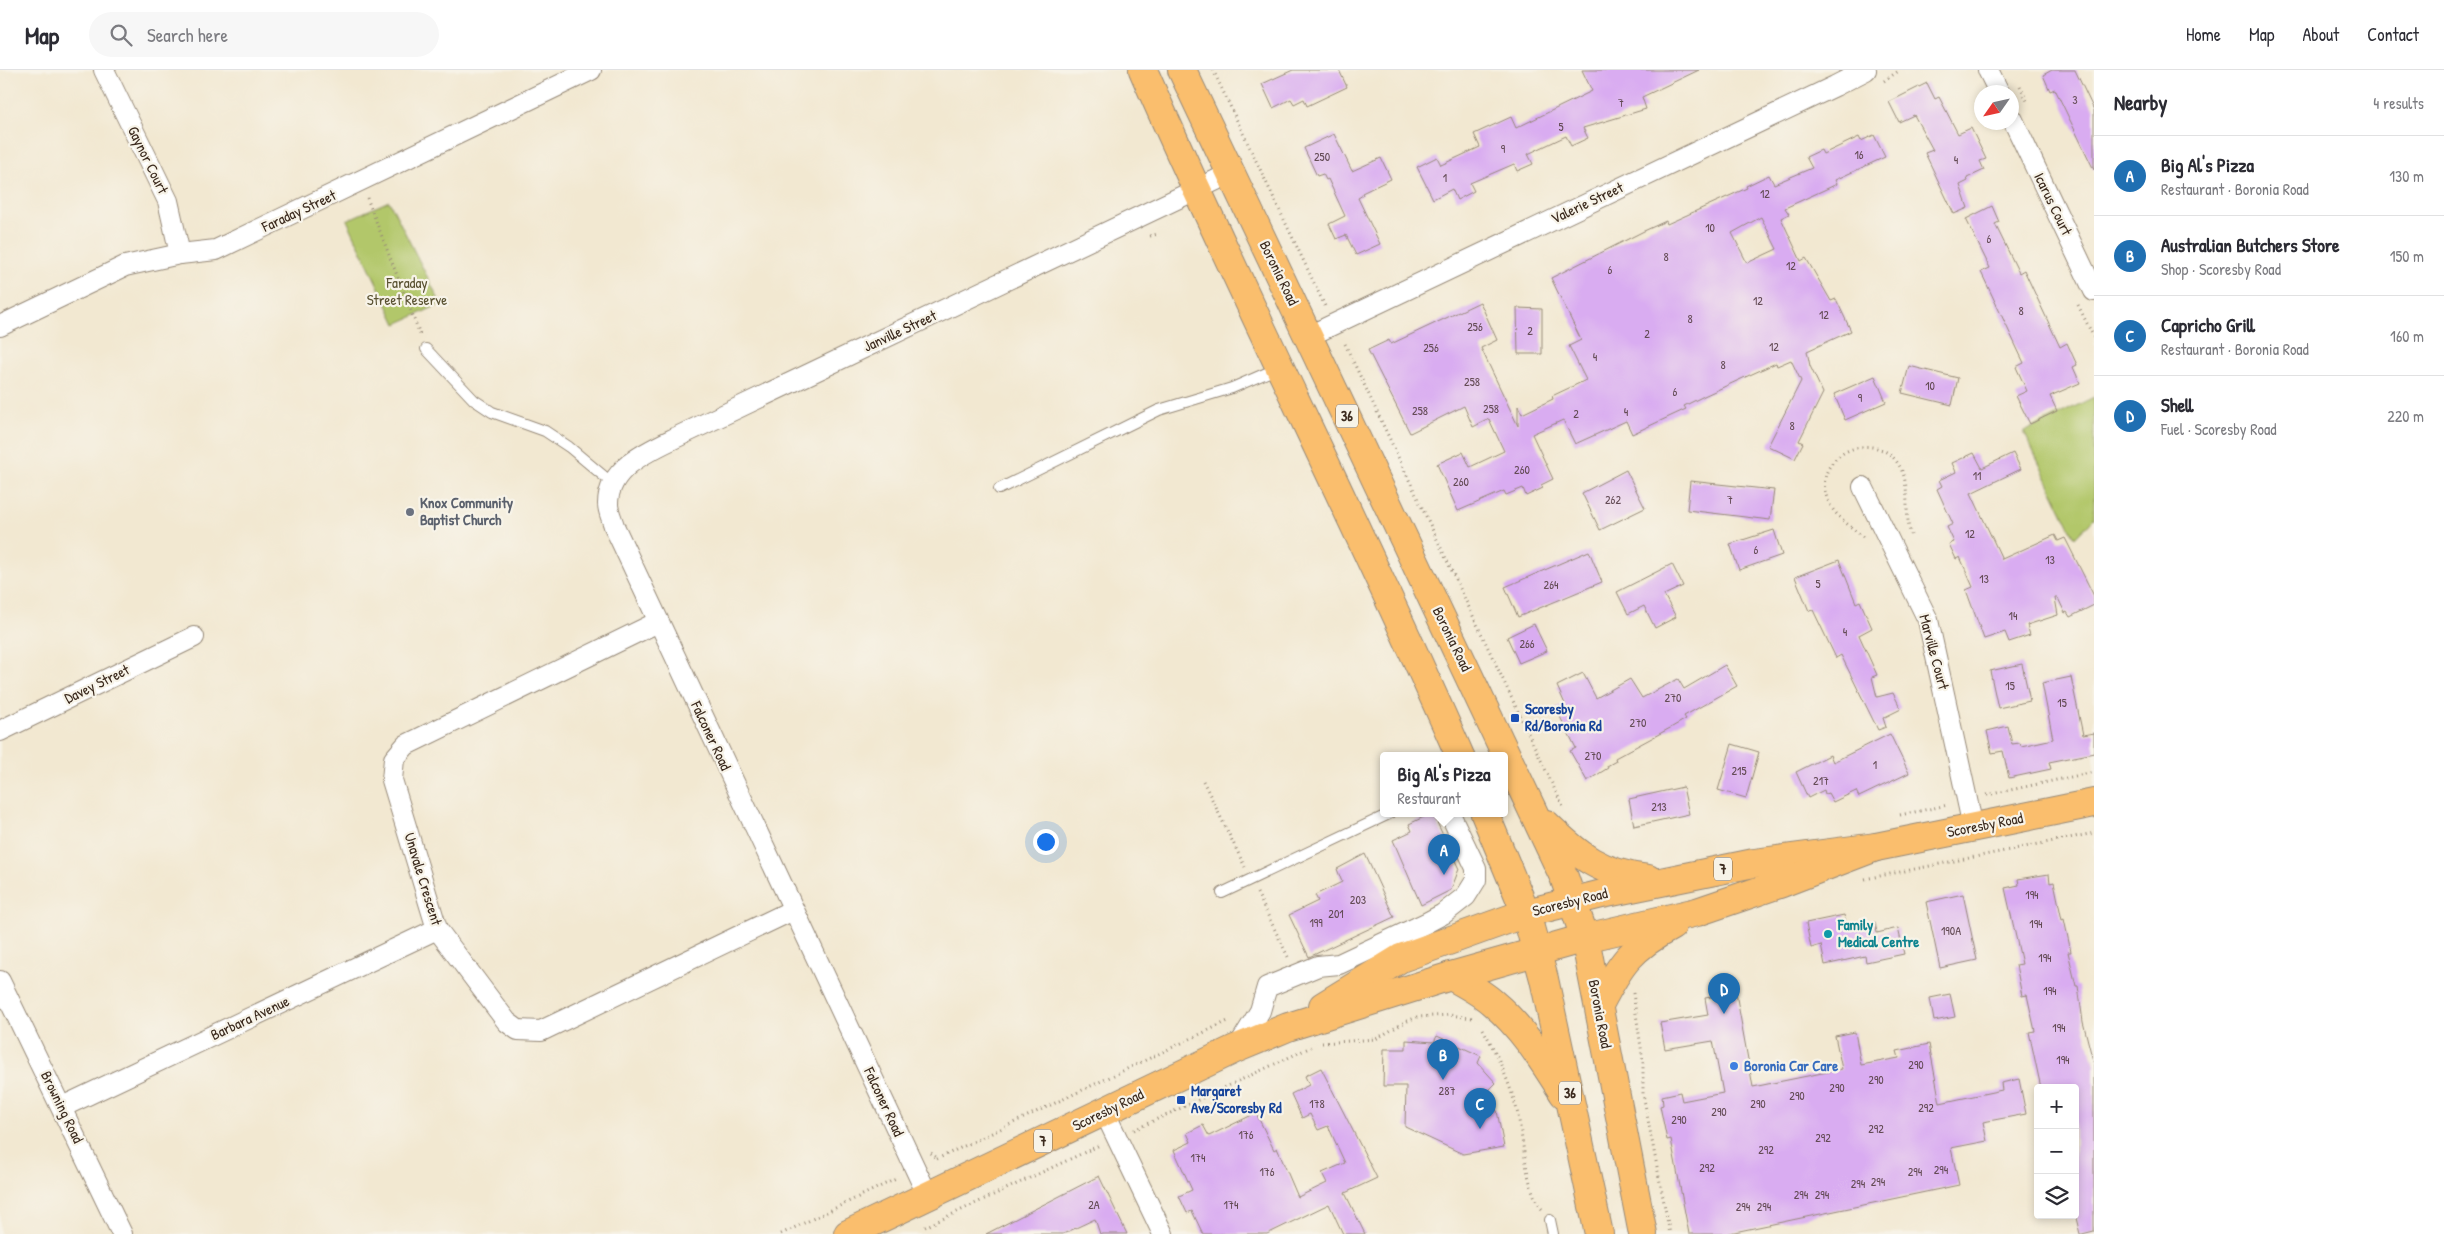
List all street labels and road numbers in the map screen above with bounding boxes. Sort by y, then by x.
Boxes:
street label: Gaynor Court [123,123,174,198]
street label: Icarus Court [2029,169,2078,239]
street label: Valerie Street [1547,176,1627,228]
street label: Faraday Street [257,184,340,237]
street label: Boronia Road [1255,237,1304,309]
street label: Janville Street [860,304,940,357]
road number: 36 [1336,404,1358,428]
street label: Boronia Road [1428,603,1477,675]
street label: Marville Court [1914,612,1955,693]
street label: Davey Street [61,658,133,708]
street label: Falconer Road [686,697,737,774]
street label: Scoresby Road [1945,807,2025,842]
street label: Unavale Crescent [399,830,448,928]
road number: 7 [1714,858,1732,881]
street label: Scoresby Road [1530,882,1610,921]
street label: Boronia Road [1584,978,1617,1050]
street label: Barbara Avenue [207,990,293,1045]
street label: Falconer Road [859,1063,910,1140]
street label: Browning Road [36,1067,89,1147]
road number: 36 [1559,1081,1581,1104]
street label: Scoresby Road [1069,1083,1147,1136]
road number: 7 [1034,1130,1052,1152]

